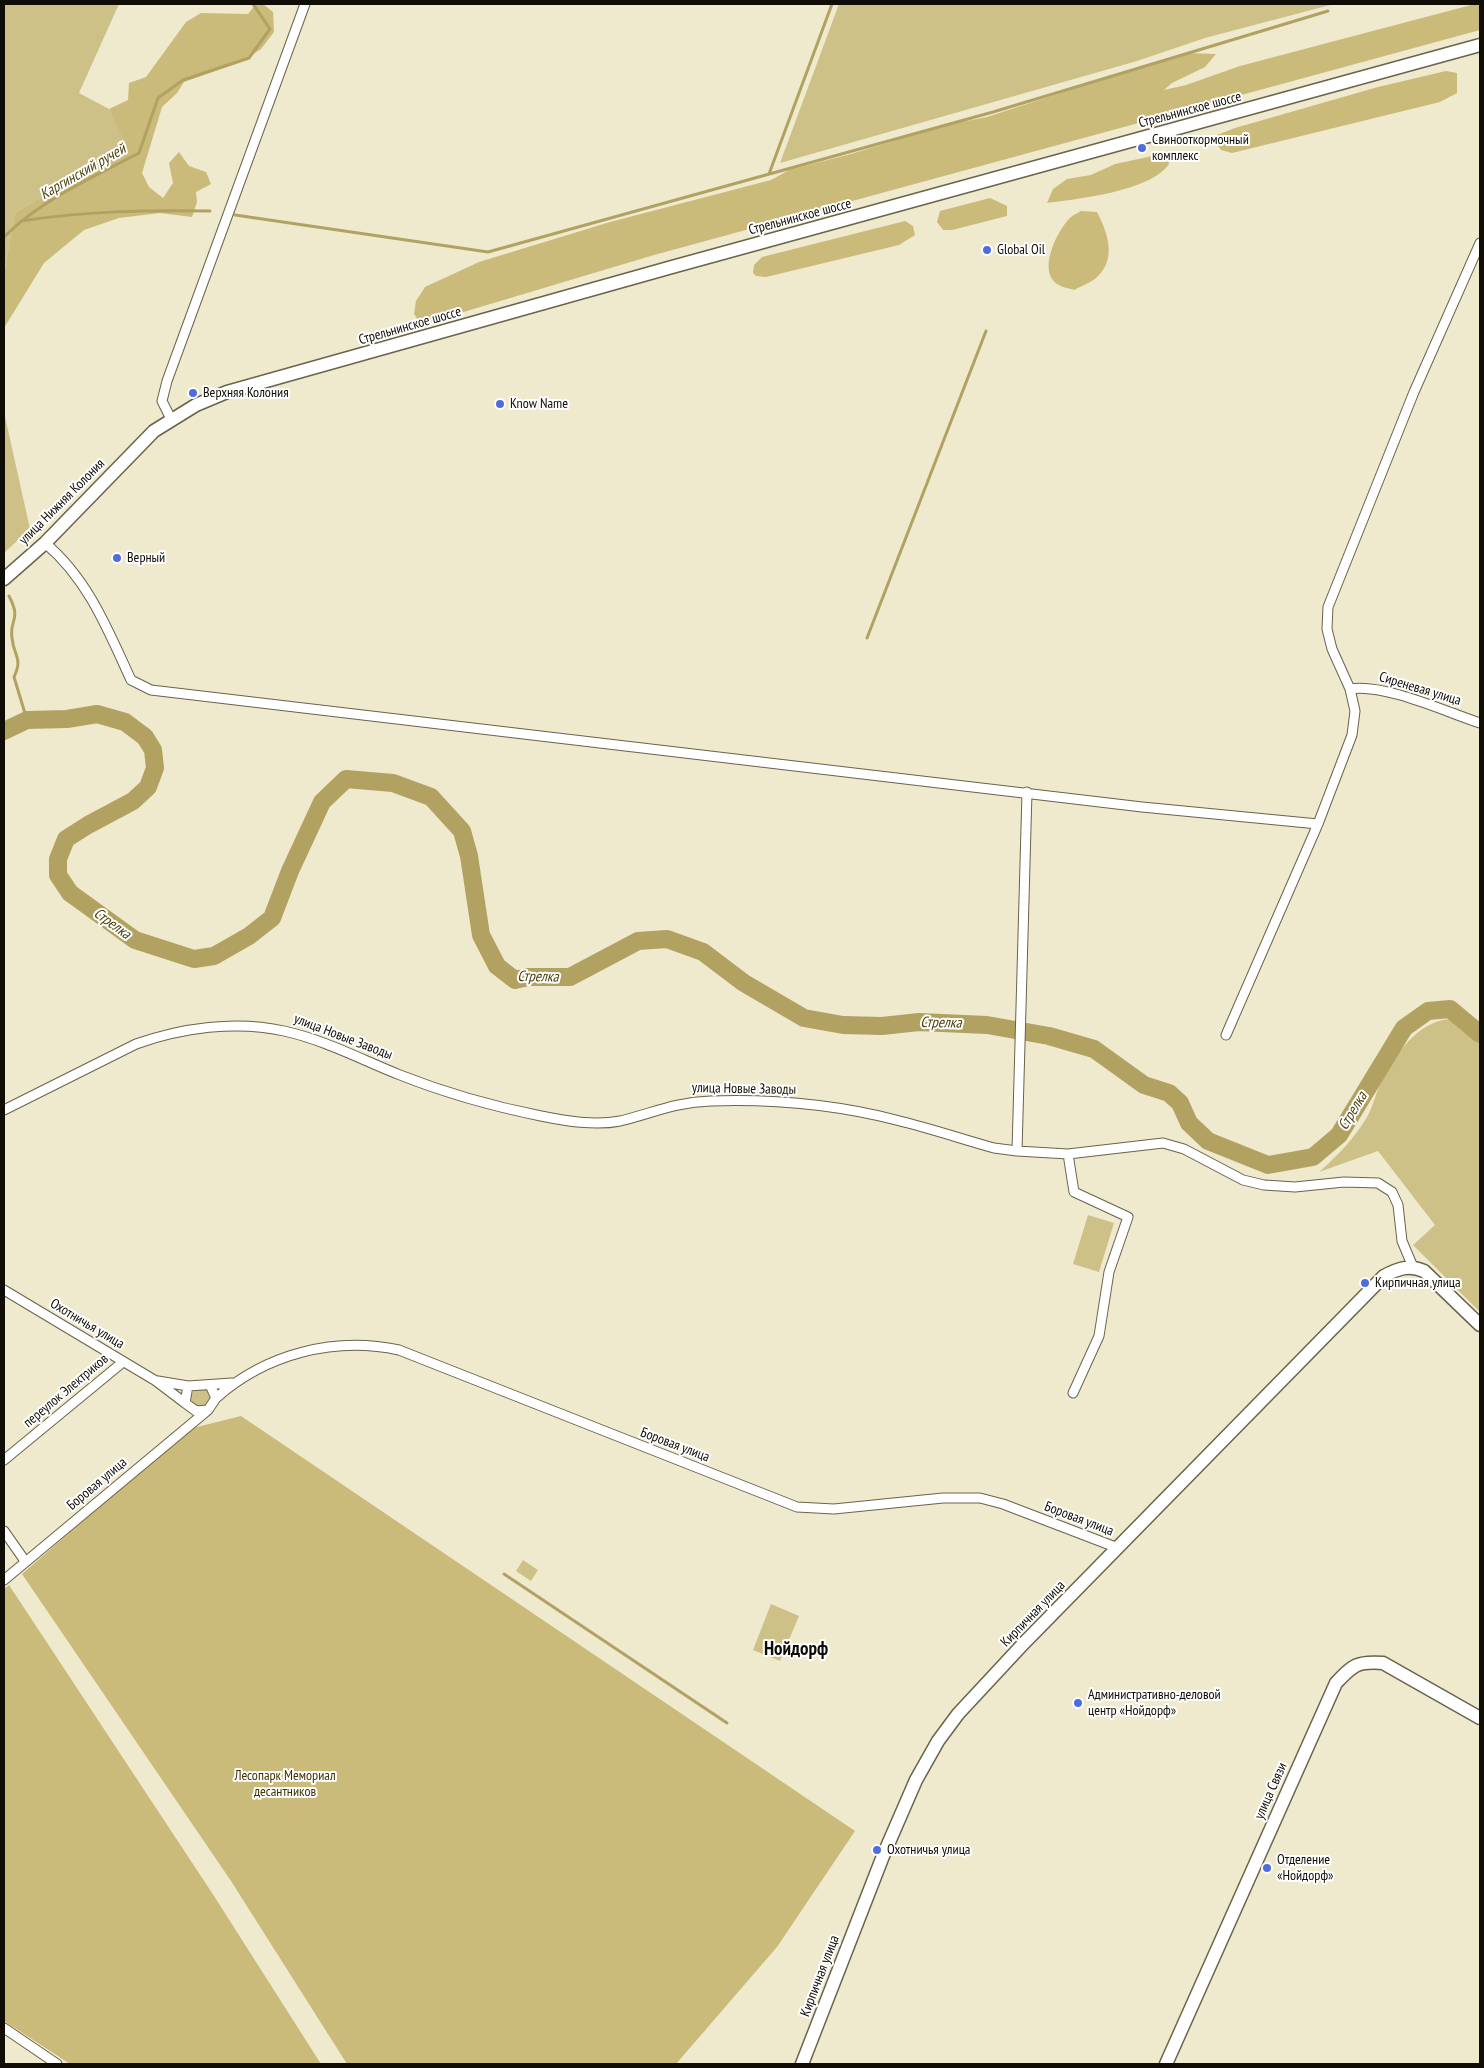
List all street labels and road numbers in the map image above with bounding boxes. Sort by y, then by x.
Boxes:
street label: Стрельнинское шоссе [1137,88,1243,132]
street label: Стрельнинское шоссе [747,195,853,239]
street label: Стрельнинское шоссе [357,303,463,349]
street label: улица Нижняя Колония [16,456,108,548]
street label: Сиреневая улица [1377,669,1463,709]
street label: улица Новые Заводы [291,1010,395,1064]
street label: улица Новые Заводы [692,1080,796,1098]
street label: Охотничья улица [47,1295,127,1353]
street label: переулок Электриков [20,1351,112,1431]
street label: Боровая улица [638,1424,712,1466]
street label: Боровая улица [64,1454,130,1514]
street label: Боровая улица [1042,1498,1116,1540]
street label: Кирпичная улица [997,1577,1069,1651]
street label: улица Связи [1251,1760,1291,1822]
street label: Кирпичная улица [797,1933,843,2019]

